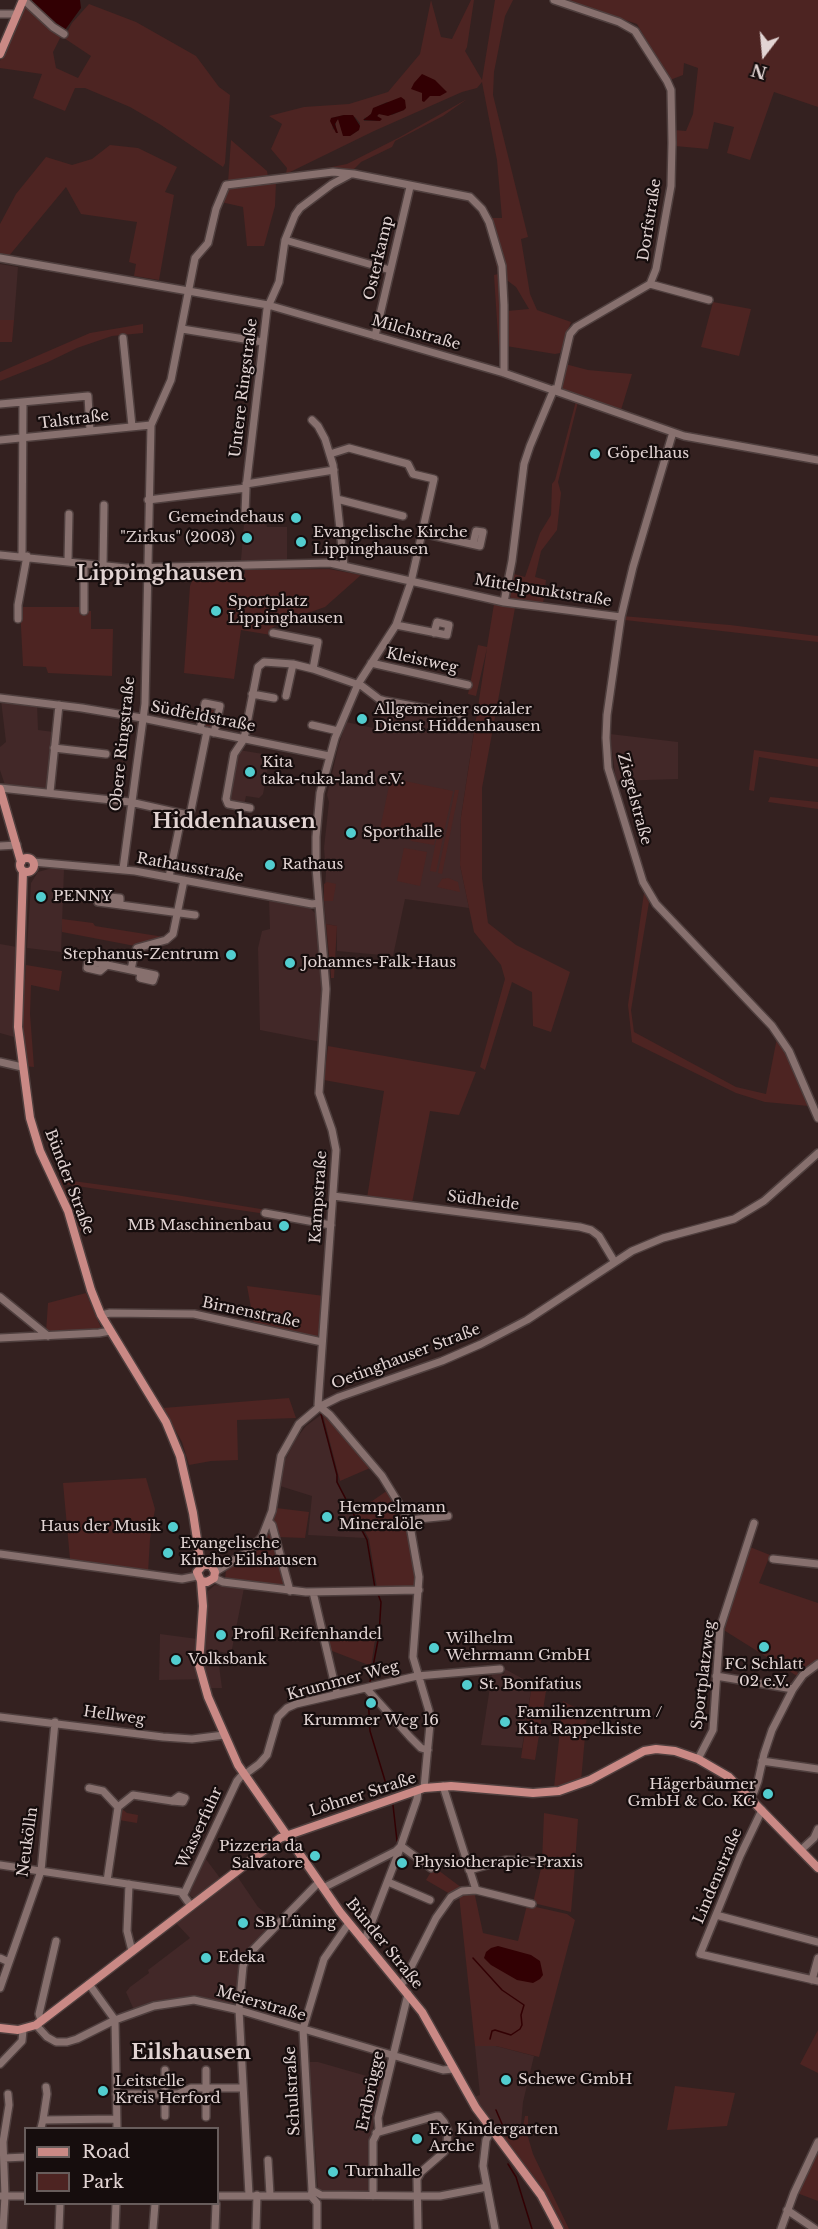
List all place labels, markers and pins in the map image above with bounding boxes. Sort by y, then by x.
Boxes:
place label: Göpelhaus [607,445,689,463]
marker: Göpelhaus [588,447,602,461]
place label: Gemeindehaus [168,509,284,527]
marker: Gemeindehaus [289,511,303,525]
place label: Evangelische Kirche Lippinghausen [313,524,468,559]
place label: "Zirkus" (2003) [120,529,235,547]
marker: "Zirkus" (2003) [240,531,254,545]
marker: Evangelische Kirche Lippinghausen [294,535,308,549]
place label: Sportplatz Lippinghausen [228,593,343,628]
marker: Sportplatz Lippinghausen [209,604,223,618]
place label: Allgemeiner sozialer Dienst Hiddenhausen [374,701,541,736]
marker: Allgemeiner sozialer Dienst Hiddenhausen [355,712,369,726]
place label: Kita taka-tuka-land e.V. [262,754,404,789]
marker: Kita taka-tuka-land e.V. [243,765,257,779]
place label: Sporthalle [363,824,442,842]
marker: Sporthalle [344,826,358,840]
place label: Rathaus [282,856,343,874]
marker: Rathaus [263,858,277,872]
place label: PENNY [53,888,112,906]
marker: PENNY [34,890,48,904]
place label: Stephanus-Zentrum [63,946,219,964]
marker: Stephanus-Zentrum [224,948,238,962]
place label: Johannes-Falk-Haus [302,954,456,972]
marker: Johannes-Falk-Haus [283,956,297,970]
place label: MB Maschinenbau [127,1217,272,1235]
marker: MB Maschinenbau [277,1219,291,1233]
place label: Hempelmann Mineralöle [339,1499,446,1534]
marker: Hempelmann Mineralöle [320,1510,334,1524]
place label: Haus der Musik [40,1518,161,1536]
marker: Haus der Musik [166,1520,180,1534]
place label: Evangelische Kirche Eilshausen [180,1535,317,1570]
marker: Evangelische Kirche Eilshausen [161,1546,175,1560]
place label: Profil Reifenhandel [233,1626,382,1644]
marker: Profil Reifenhandel [214,1628,228,1642]
place label: Wilhelm Wehrmann GmbH [446,1630,590,1665]
marker: FC Schlatt 02 e.V. [757,1640,771,1654]
marker: Wilhelm Wehrmann GmbH [427,1641,441,1655]
place label: Volksbank [188,1651,267,1669]
marker: Volksbank [169,1653,183,1667]
place label: FC Schlatt 02 e.V. [725,1656,803,1691]
place label: St. Bonifatius [479,1676,581,1694]
marker: St. Bonifatius [460,1678,474,1692]
marker: Krummer Weg 16 [364,1696,378,1710]
place label: Familienzentrum / Kita Rappelkiste [517,1704,662,1739]
place label: Krummer Weg 16 [303,1712,439,1730]
marker: Familienzentrum / Kita Rappelkiste [498,1715,512,1729]
place label: Hägerbäumer GmbH & Co. KG [628,1776,756,1811]
marker: Hägerbäumer GmbH & Co. KG [761,1787,775,1801]
place label: Pizzeria da Salvatore [219,1838,303,1873]
marker: Pizzeria da Salvatore [308,1849,322,1863]
place label: Physiotherapie-Praxis [414,1854,583,1872]
marker: Physiotherapie-Praxis [395,1856,409,1870]
place label: SB Lüning [255,1914,336,1932]
marker: SB Lüning [236,1916,250,1930]
place label: Edeka [218,1949,265,1967]
marker: Edeka [199,1951,213,1965]
place label: Schewe GmbH [518,2071,632,2089]
place label: Leitstelle Kreis Herford [115,2073,221,2108]
marker: Schewe GmbH [499,2073,513,2087]
marker: Leitstelle Kreis Herford [96,2084,110,2098]
place label: Ev. Kindergarten Arche [429,2121,558,2156]
marker: Ev. Kindergarten Arche [410,2132,424,2146]
place label: Turnhalle [345,2163,421,2181]
marker: Turnhalle [326,2165,340,2179]

